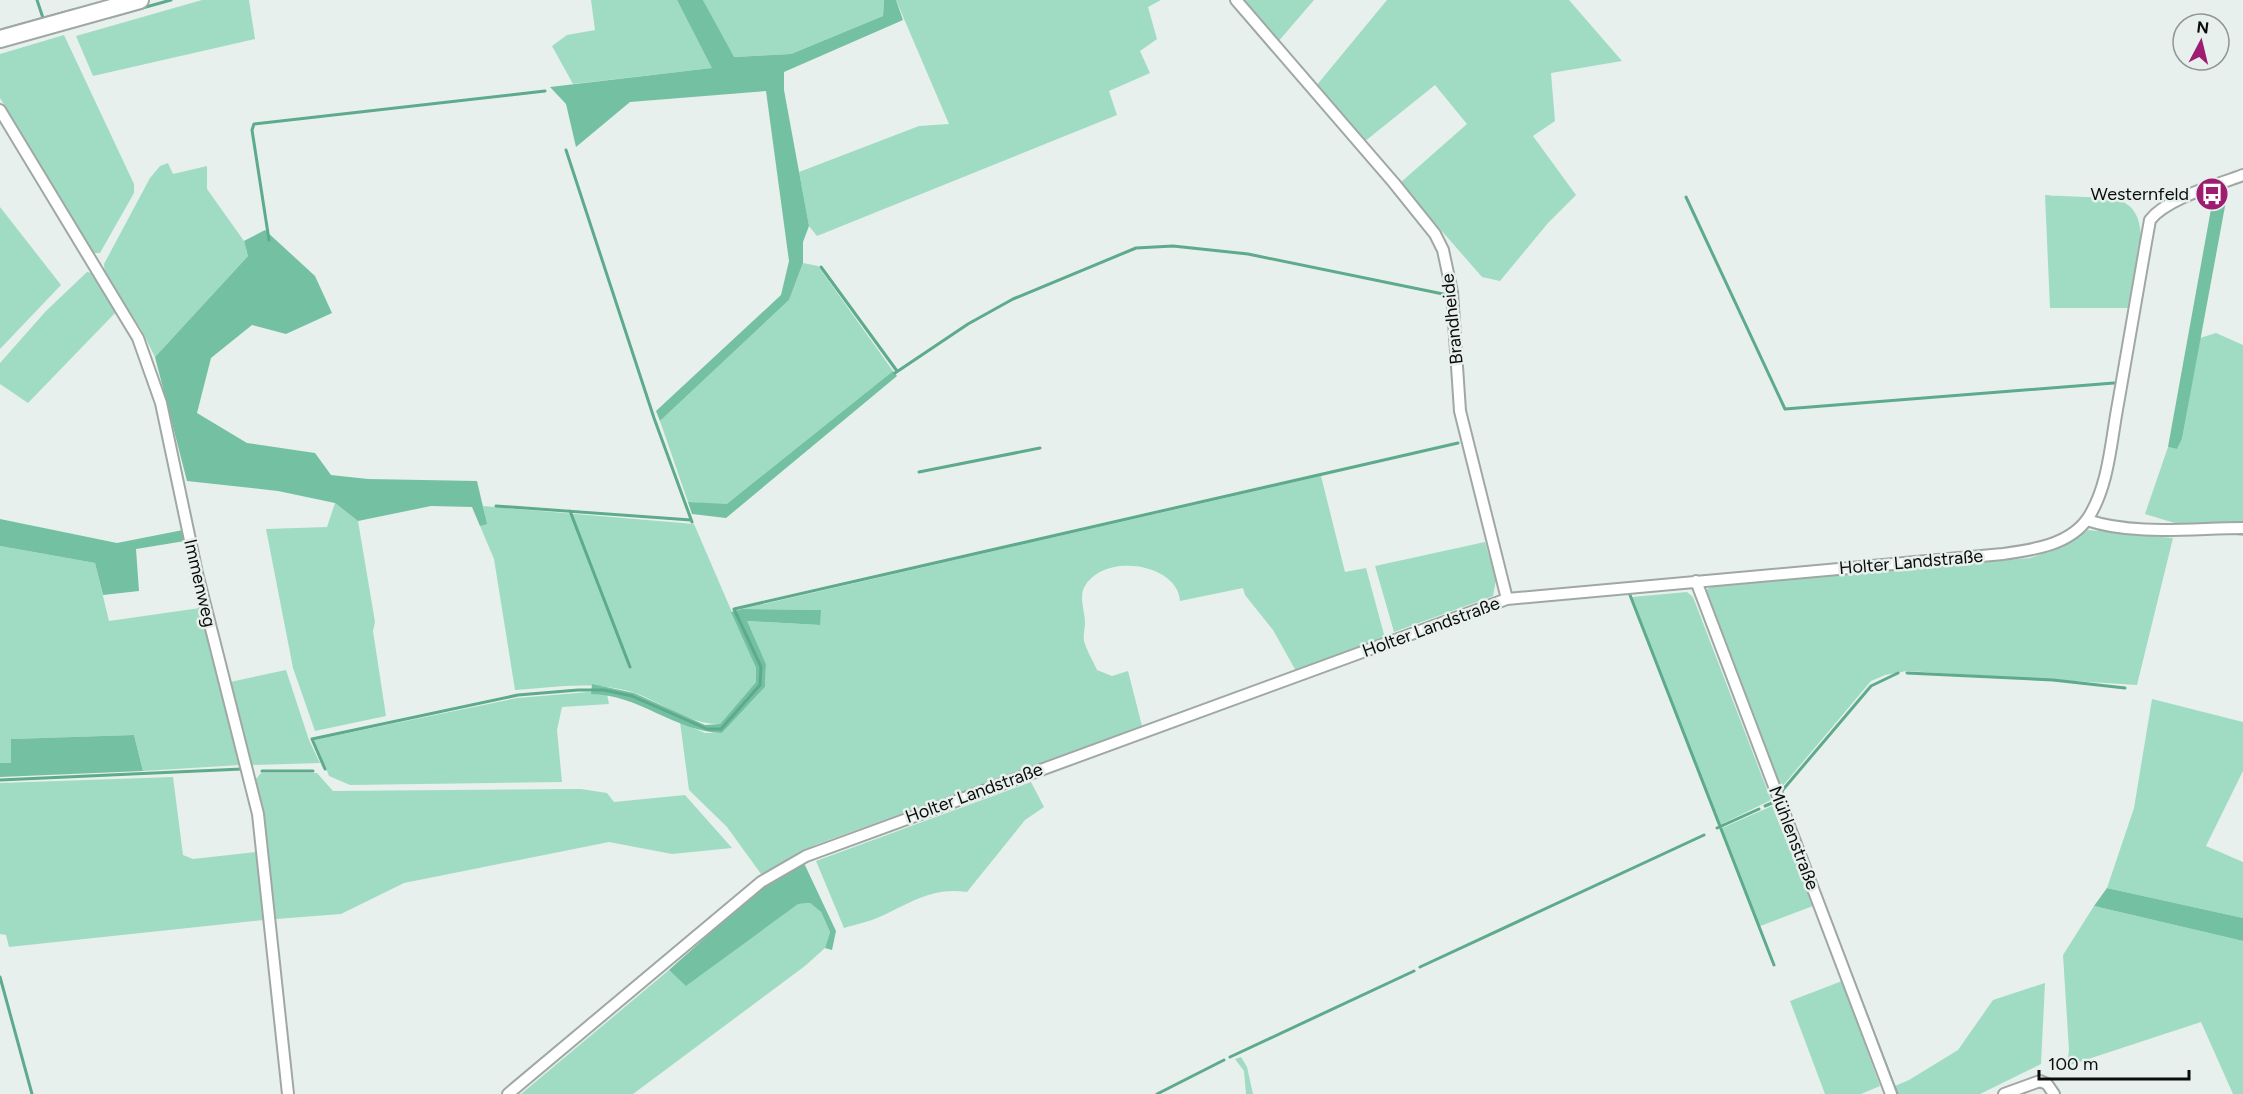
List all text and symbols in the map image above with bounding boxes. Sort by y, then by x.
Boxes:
north arrow [2171,12,2231,72]
text: N [2195,17,2210,38]
bus stop icon: Westernfeld [2194,176,2230,212]
place label: Westernfeld [2091,183,2189,205]
street label: Brandheide [1436,272,1468,366]
street label: Immenweg [179,537,221,629]
street label: Holter Landstraße [1838,545,1984,579]
street label: Holter Landstraße [1359,592,1503,662]
street label: Holter Landstraße [902,758,1046,828]
street label: Mühlenstraße [1764,783,1824,893]
scale bar [2039,1043,2189,1081]
text: 100 m [2048,1053,2098,1075]

